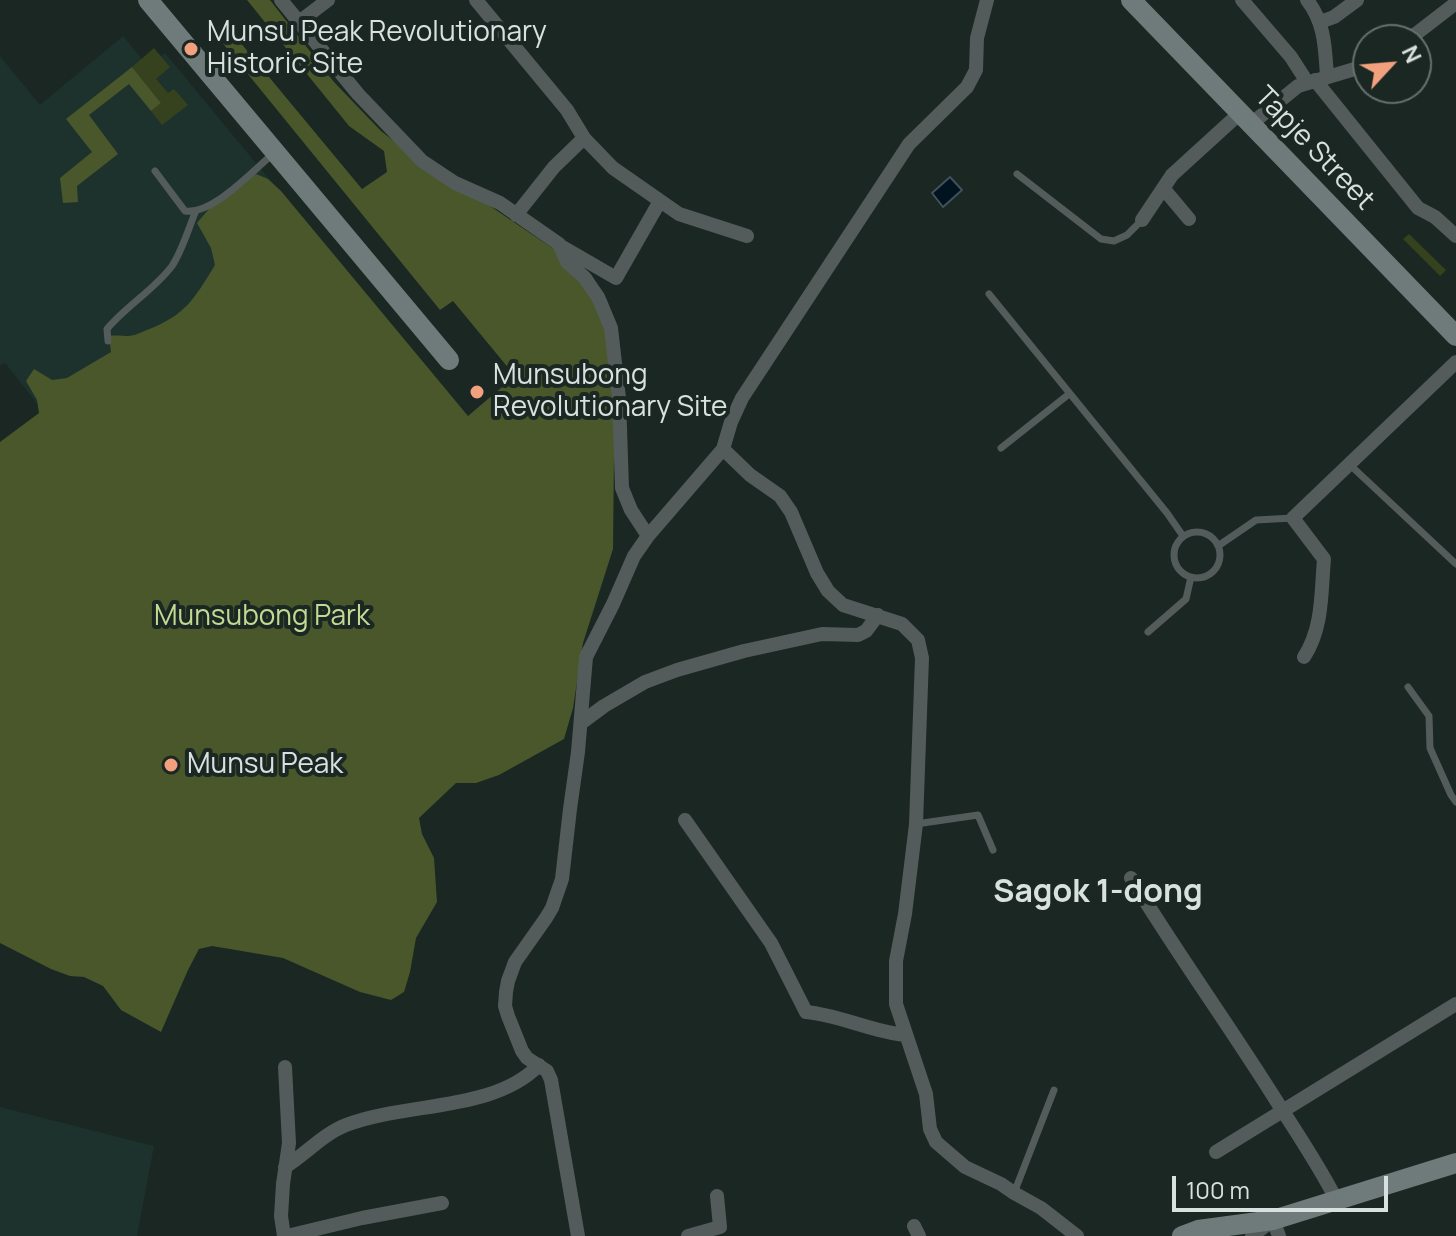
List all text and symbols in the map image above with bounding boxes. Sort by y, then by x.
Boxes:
place label: Munsu Peak Revolutionary Historic Site [207,16,547,82]
north arrow [1352,24,1432,104]
marker: Munsu Peak Revolutionary Historic Site [182,40,200,58]
text: N [1395,41,1429,68]
street label: Tapje Street [1247,80,1381,218]
place label: Munsubong Revolutionary Site [493,359,727,425]
marker: Munsubong Revolutionary Site [468,383,486,401]
park label: Munsubong Park [154,600,370,634]
place label: Munsu Peak [187,748,343,782]
marker: Munsu Peak [162,756,180,774]
district label: Sagok 1-dong [993,874,1203,912]
scale bar [1176,1160,1392,1210]
text: 100 m [1186,1173,1250,1206]

